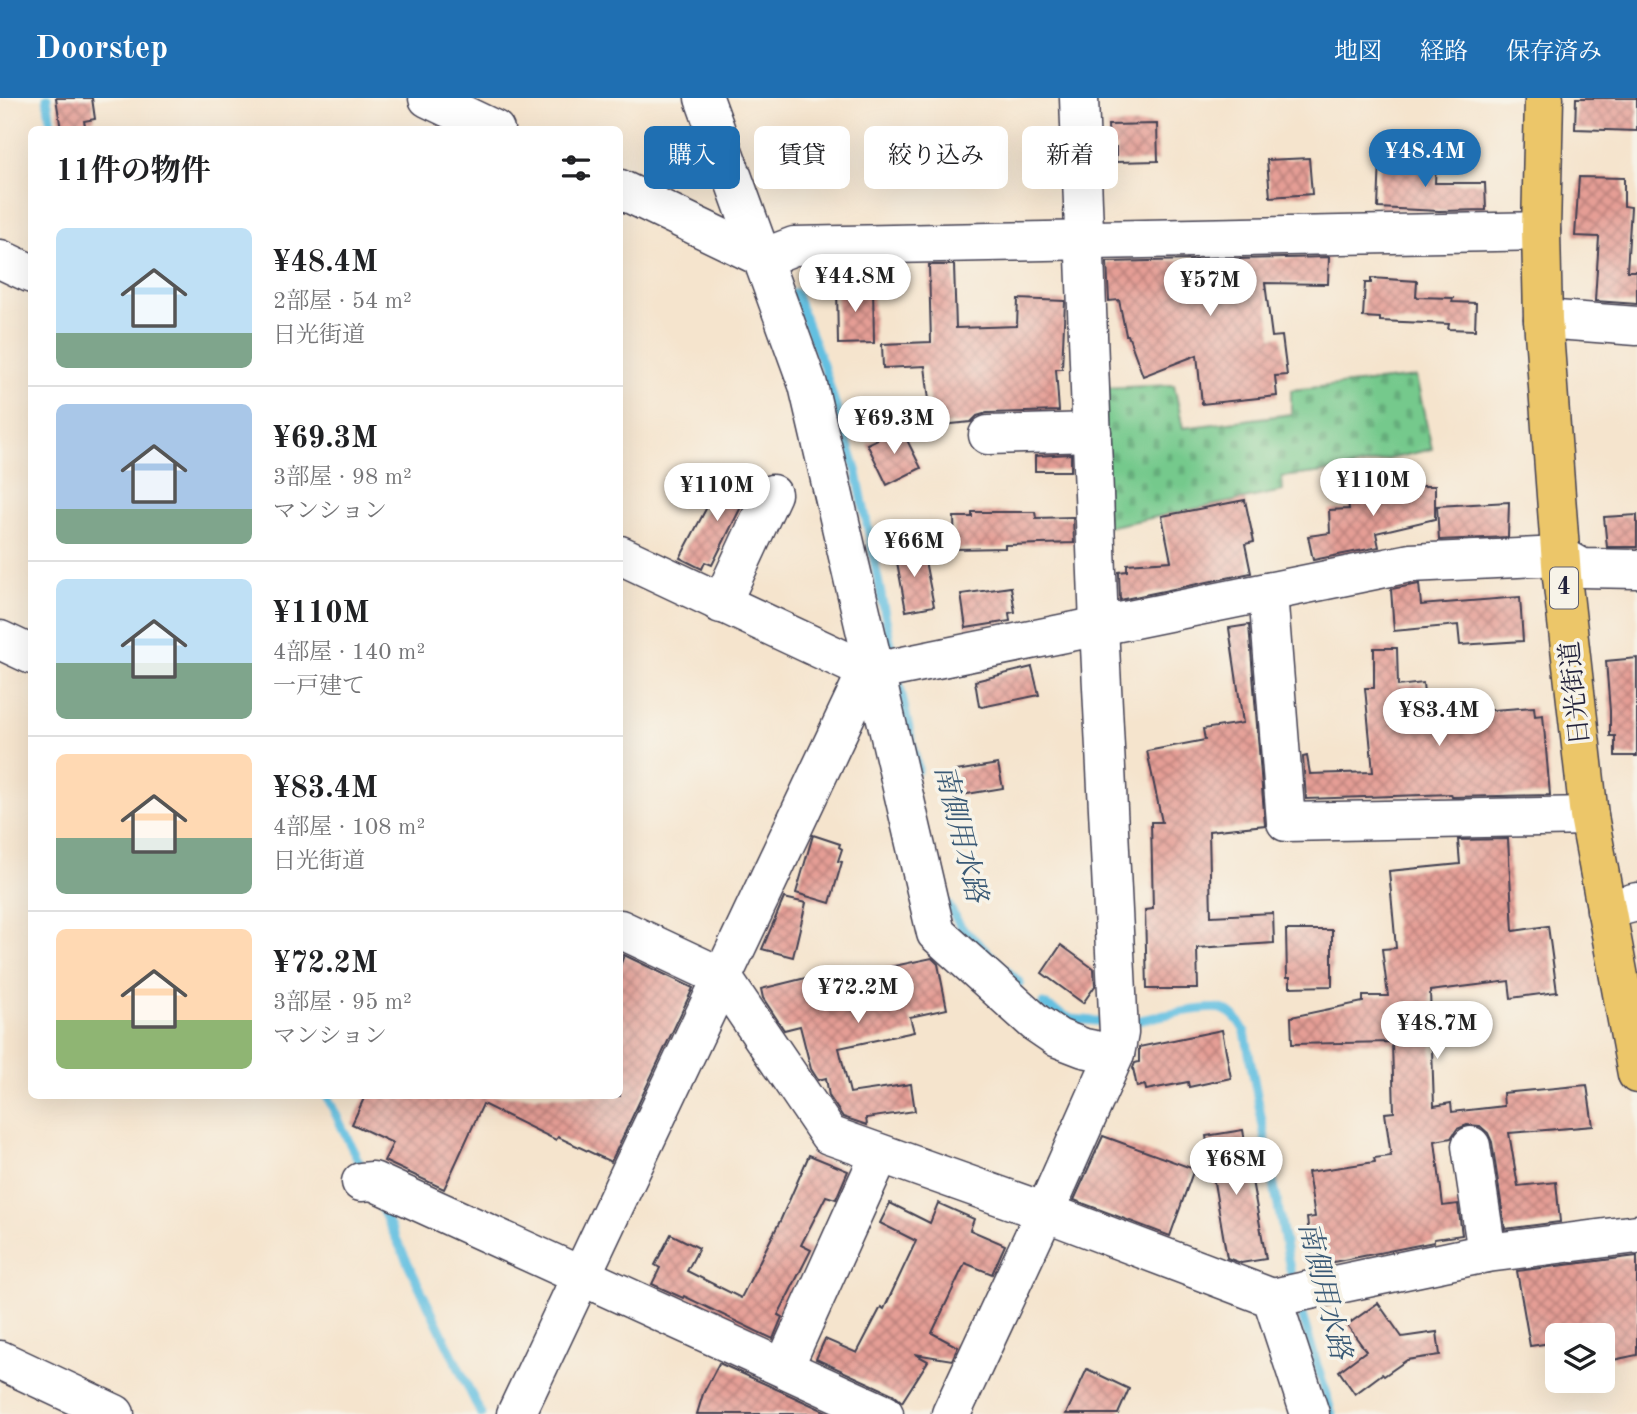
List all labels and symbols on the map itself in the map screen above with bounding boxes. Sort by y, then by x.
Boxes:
pin: ¥48.4M [1368,130,1482,189]
pin: ¥44.8M [798,254,912,314]
pin: ¥57M [1169,258,1251,318]
pin: ¥69.3M [837,396,951,456]
pin: ¥110M [1324,458,1422,518]
pin: ¥110M [668,464,766,523]
pin: ¥66M [873,519,955,579]
road number: 4 [1550,568,1578,608]
street label: 日光街道 [1556,640,1594,746]
pin: ¥83.4M [1382,688,1496,748]
water label: 南側用水路 [928,762,993,907]
pin: ¥72.2M [801,965,915,1025]
pin: ¥48.7M [1380,1002,1494,1061]
pin: ¥68M [1195,1138,1277,1197]
water label: 南側用水路 [1292,1219,1357,1364]

